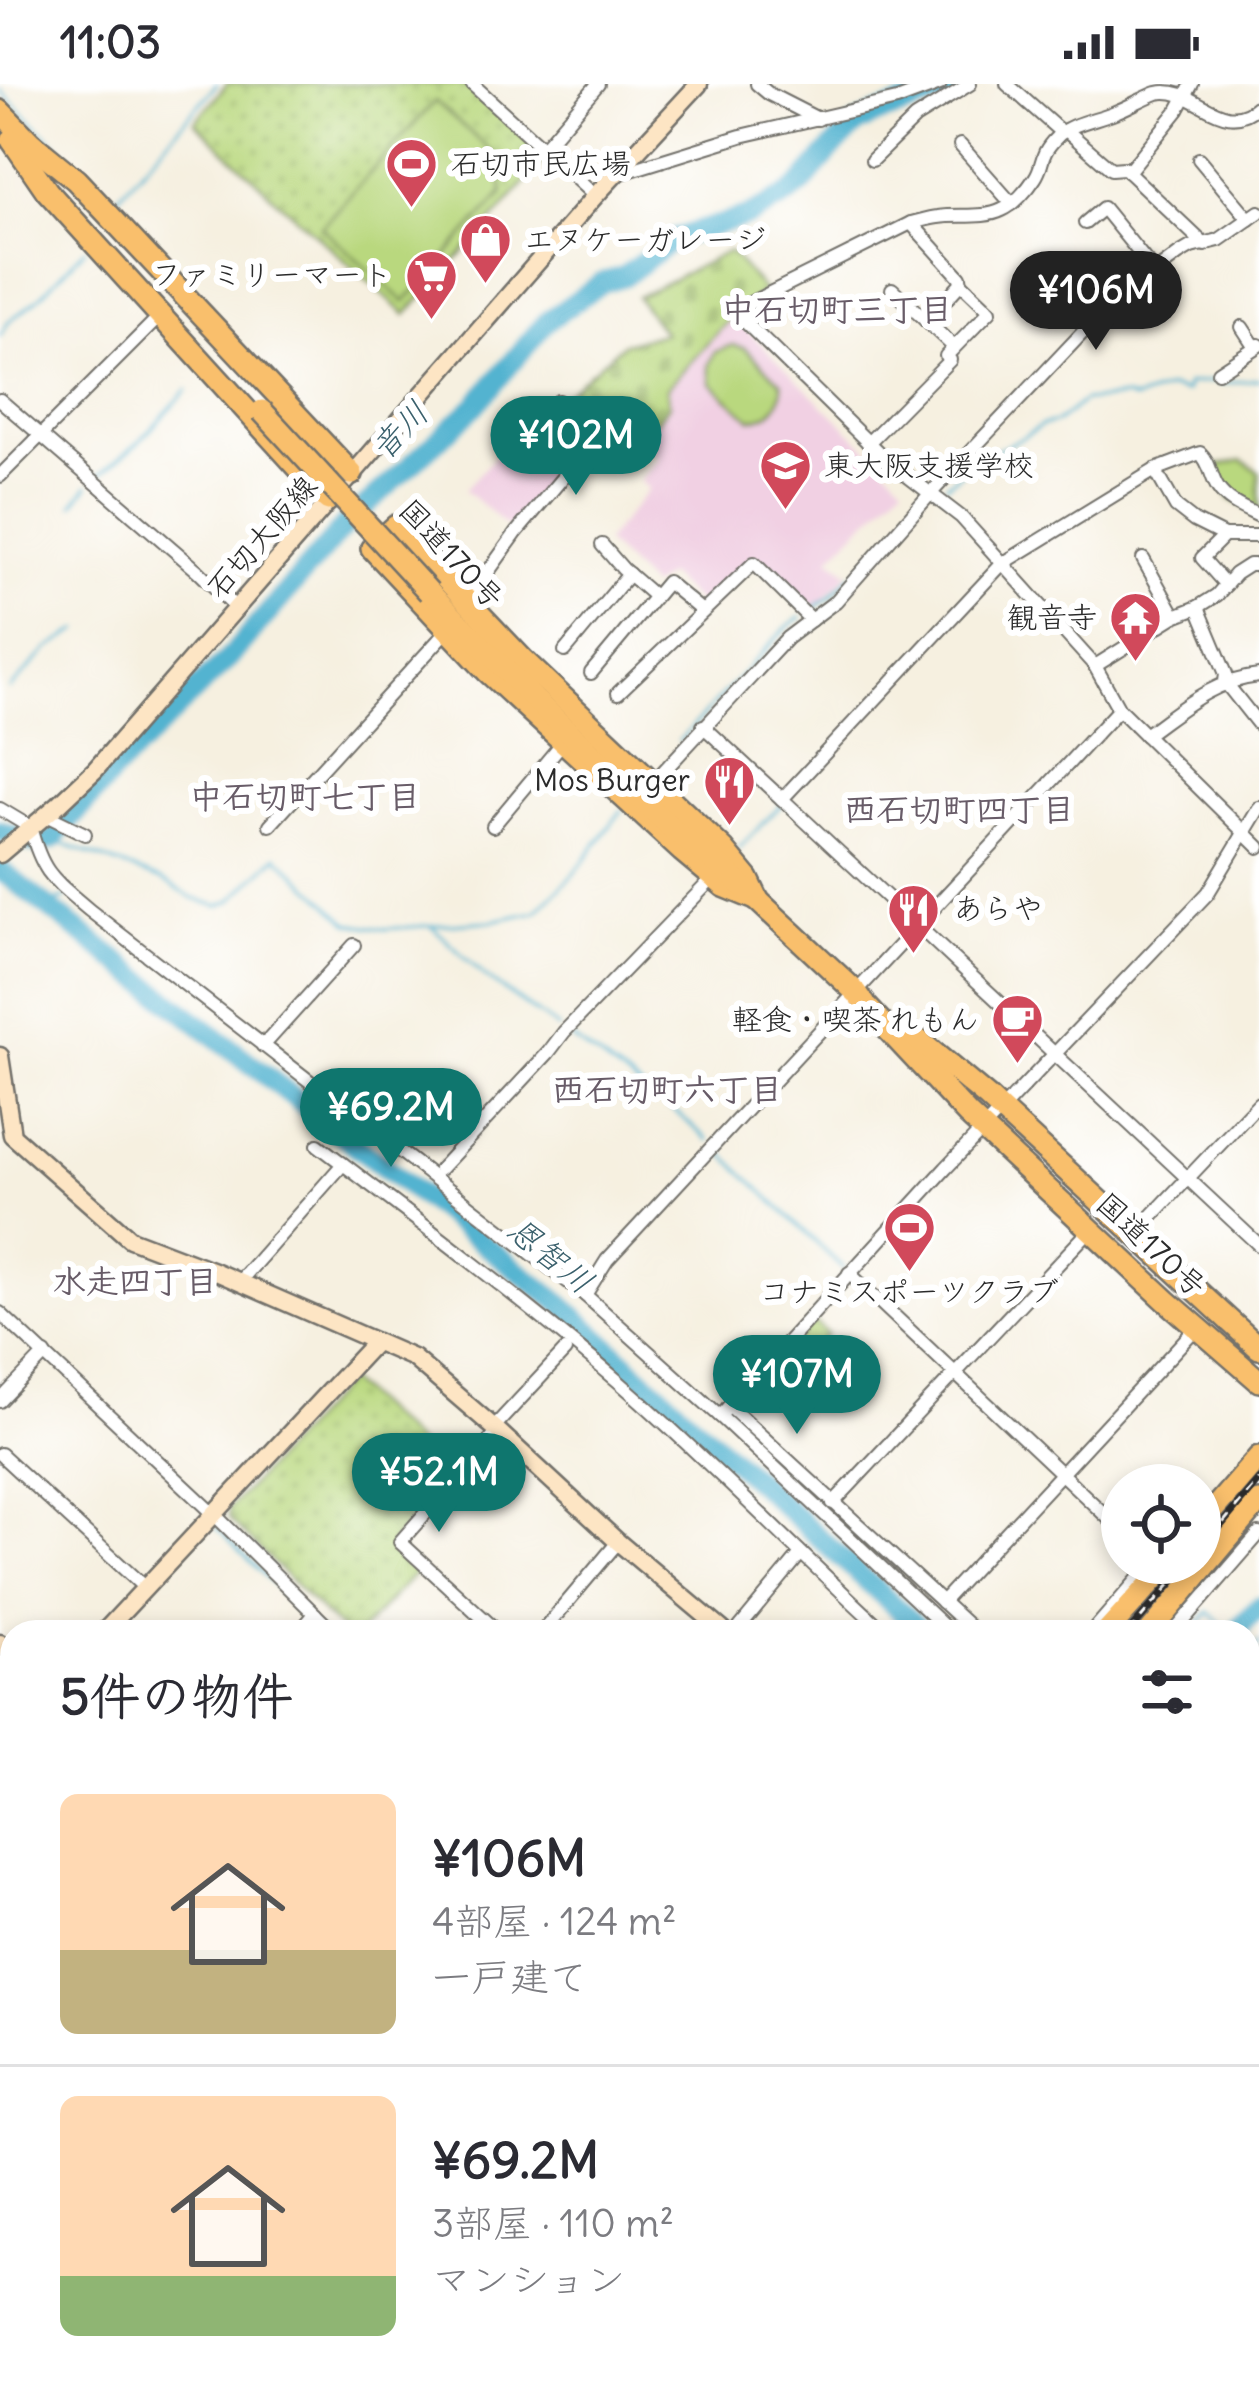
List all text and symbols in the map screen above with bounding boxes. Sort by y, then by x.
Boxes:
text: 11:03 [60,14,161,70]
sports icon: 石切市民広場 [384,136,440,210]
place label: 石切市民広場 [451,144,631,182]
shop icon: エヌケーガレージ [457,212,513,286]
place label: エヌケーガレージ [524,220,766,258]
supermarket icon: ファミリーマート [403,247,459,321]
pin: ¥106M [1012,251,1180,353]
place label: ファミリーマート [151,255,392,293]
text: ¥106M [1037,265,1155,314]
district label: 中石切町三丁目 [722,288,953,330]
water label: 音川 [361,392,437,468]
pin: ¥102M [492,396,660,498]
text: ¥102M [517,410,635,459]
school or university icon: 東大阪支援学校 [757,438,813,512]
place label: 東大阪支援学校 [824,446,1034,484]
street label: 石切大阪線 [198,467,325,605]
street label: 国道170号 [391,490,512,616]
temple icon: 観音寺 [1108,590,1164,664]
place label: 観音寺 [1007,598,1097,636]
restaurant icon: Mos Burger [701,753,757,827]
place label: Mos Burger [534,761,690,799]
district label: 中石切町七丁目 [190,775,421,817]
district label: 西石切町四丁目 [844,788,1075,830]
restaurant icon: あらや [886,881,942,955]
place label: あらや [953,889,1043,927]
cafe icon: 軽食・喫茶 れもん [990,992,1046,1066]
place label: 軽食・喫茶 れもん [732,1000,979,1038]
pin: ¥69.2M [293,1068,489,1170]
district label: 西石切町六丁目 [552,1068,783,1110]
text: ¥69.2M [327,1082,455,1131]
street label: 国道170号 [1089,1184,1215,1305]
sports icon: コナミスポーツクラブ [881,1199,937,1273]
water label: 恩智川 [499,1208,603,1302]
district label: 水走四丁目 [53,1260,218,1302]
place label: コナミスポーツクラブ [759,1272,1059,1310]
pin: ¥107M [713,1335,881,1437]
text: ¥107M [740,1349,854,1398]
pin: ¥52.1M [341,1433,537,1535]
text: ¥52.1M [379,1447,499,1496]
map controls [1101,1464,1221,1584]
button: locate [1101,1464,1221,1584]
icon: filters [1134,1659,1200,1725]
text: 5件の物件 [60,1664,293,1728]
text: ¥106M [432,1826,586,1890]
icon: home [156,1842,300,1986]
text: 4部屋 · 124 m² [432,1897,677,1946]
text: 一戸建て [432,1953,588,2002]
text: ¥69.2M [432,2128,599,2192]
icon: home [156,2144,300,2288]
text: 3部屋 · 110 m² [432,2199,674,2248]
text: マンション [432,2255,625,2304]

